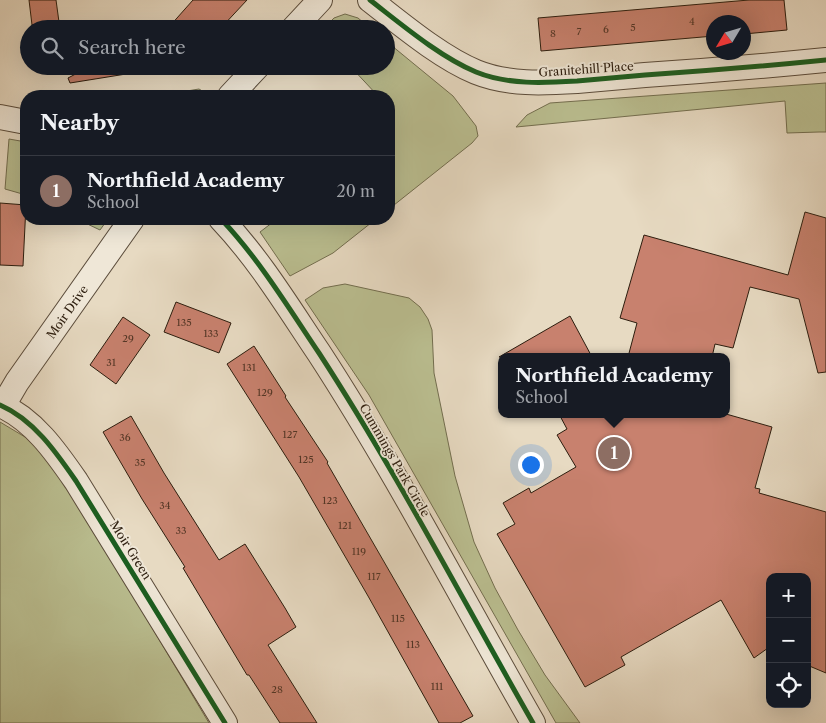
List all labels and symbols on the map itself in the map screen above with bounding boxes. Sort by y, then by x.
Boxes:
house number: 4 [689,15,695,28]
north arrow [706,15,751,60]
house number: 5 [630,21,636,34]
house number: 6 [603,23,609,36]
house number: 7 [577,25,582,38]
house number: 8 [550,27,556,40]
street label: Granitehill Place [538,58,634,80]
street label: Moir Drive [43,282,91,341]
house number: 135 [176,316,192,329]
house number: 133 [203,327,219,340]
house number: 29 [122,332,134,345]
house number: 31 [106,356,117,369]
house number: 131 [242,361,257,374]
house number: 129 [257,386,273,399]
street label: Cummings Park Circle [356,401,434,520]
house number: 127 [283,428,298,441]
house number: 36 [119,431,131,444]
pin: 1 [598,434,630,472]
your location [518,452,544,478]
house number: 125 [298,453,314,466]
house number: 35 [135,456,145,469]
house number: 123 [322,494,338,507]
house number: 34 [159,499,171,512]
street label: Moir Green [107,518,155,583]
house number: 121 [338,519,353,532]
house number: 33 [175,524,187,537]
house number: 119 [352,545,366,558]
house number: 117 [367,570,381,583]
house number: 115 [391,612,405,625]
house number: 113 [406,638,420,651]
house number: 111 [431,680,444,693]
house number: 28 [271,683,283,696]

